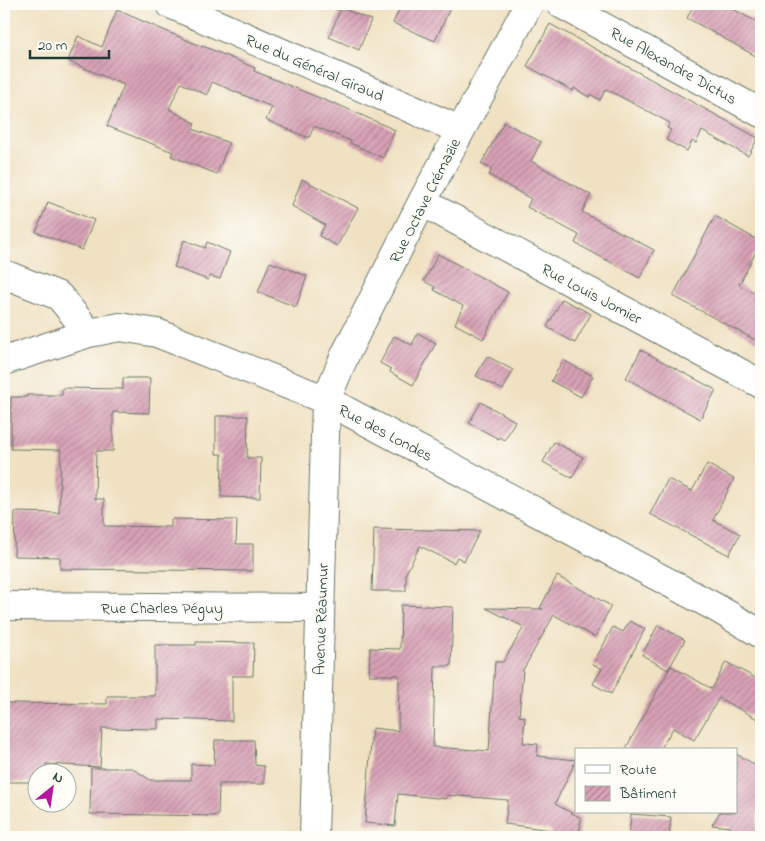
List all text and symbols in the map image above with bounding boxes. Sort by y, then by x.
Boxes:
street label: Rue Alexandre Dictus [605,22,741,112]
scale bar [30,28,109,60]
street label: Rue du Général Giraud [241,29,387,109]
text: 20 m [38,35,68,57]
street label: Rue Octave Crémazie [384,134,468,268]
street label: Rue Louis Jomier [536,258,646,331]
street label: Rue des Londes [334,399,437,469]
street label: Avenue Réaumur [308,563,336,676]
street label: Rue Charles Péguy [101,597,223,621]
legend [575,748,738,814]
text: Route [620,759,657,781]
north arrow [28,764,78,814]
text: N [48,767,67,789]
text: Bâtiment [619,783,677,805]

